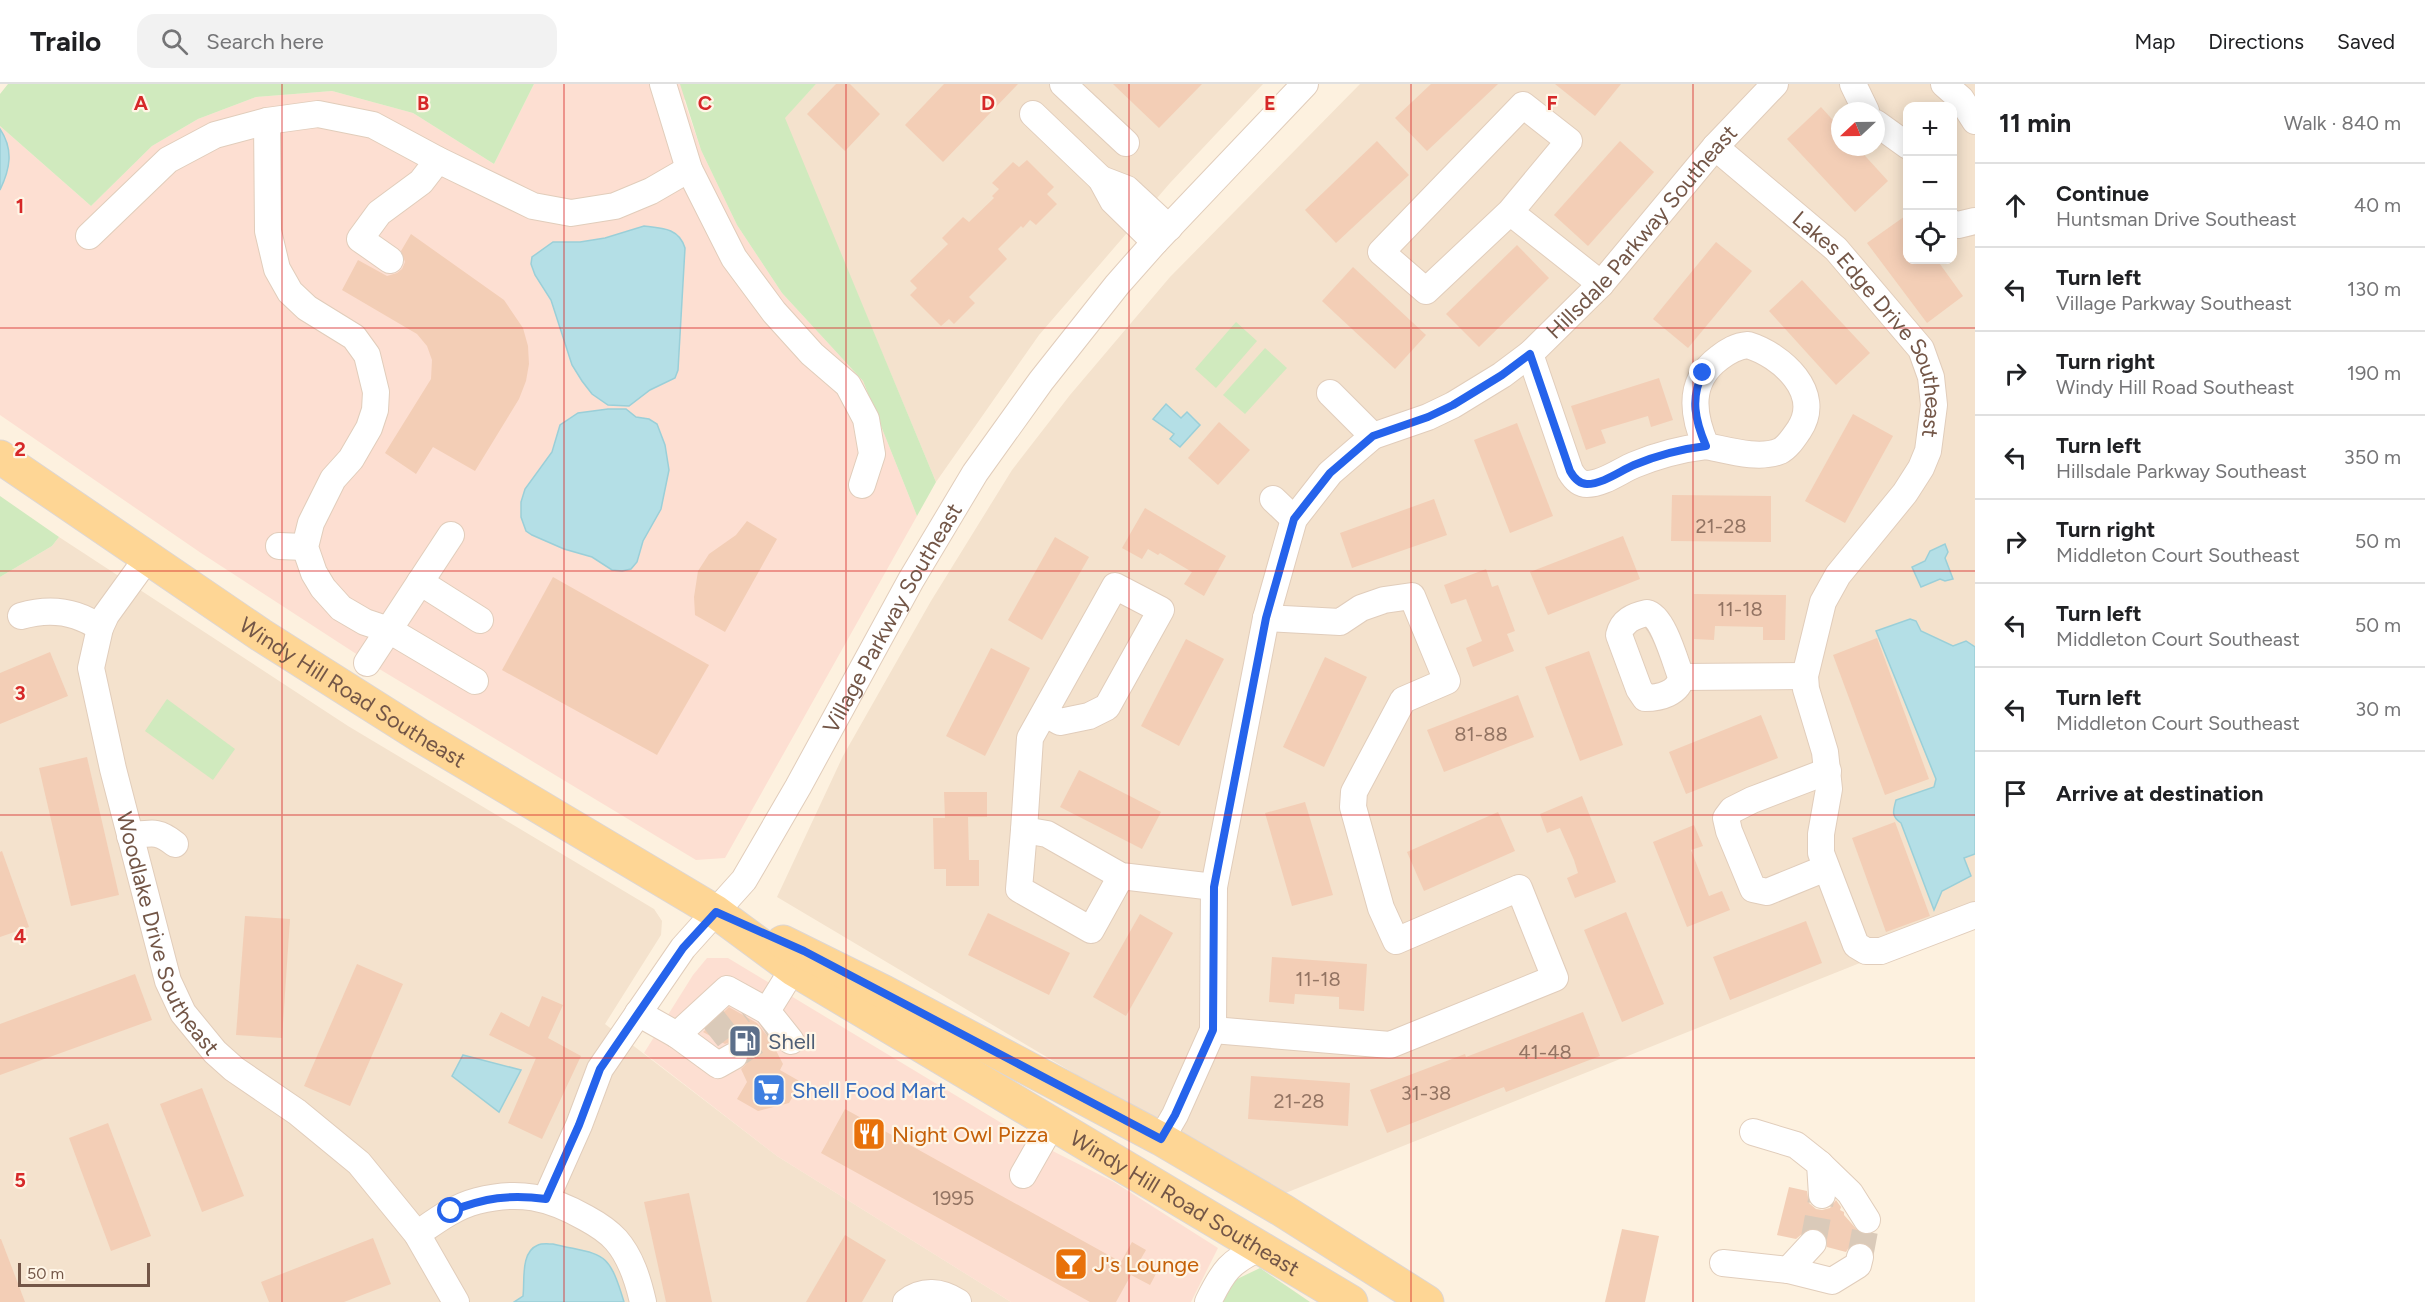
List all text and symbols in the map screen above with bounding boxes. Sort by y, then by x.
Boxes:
search box [137,14,557,68]
text: Trailo [30,24,101,58]
icon: search [158,25,191,58]
text: Search here [206,28,324,55]
text: Map [2134,29,2175,54]
text: Directions [2208,29,2304,54]
text: Saved [2337,29,2395,54]
text: A [134,91,149,115]
text: B [417,91,429,115]
text: C [698,91,712,115]
text: D [981,91,995,115]
text: E [1264,91,1276,115]
text: F [1546,91,1558,115]
north arrow [1831,102,1885,156]
map controls [1903,102,1957,264]
button: + [1903,102,1957,156]
text: 11 min [1999,107,2071,139]
text: Walk · 840 m [2284,111,2401,135]
street label: Hillsdale Parkway Southeast [1540,119,1743,344]
button: − [1903,156,1957,210]
text: Continue [2056,180,2149,207]
icon: ahead [1999,189,2032,222]
text: 40 m [2354,193,2401,217]
text: 1 [16,194,24,218]
street label: Lakes Edge Drive Southeast [1787,205,1948,439]
text: Huntsman Drive Southeast [2056,207,2297,231]
button: locate [1903,210,1957,264]
text: Turn left [2056,264,2142,291]
icon: left [1999,273,2032,306]
text: 130 m [2347,277,2401,301]
text: Village Parkway Southeast [2056,291,2292,315]
text: Turn right [2056,348,2155,375]
icon: right [1999,357,2032,390]
route end [1689,359,1715,385]
text: 190 m [2347,361,2401,385]
text: Windy Hill Road Southeast [2056,375,2294,399]
text: Turn left [2056,432,2142,459]
text: 2 [14,437,26,461]
icon: left [1999,441,2032,474]
text: 350 m [2344,445,2401,469]
text: Hillsdale Parkway Southeast [2056,459,2307,483]
street label: Village Parkway Southeast [817,498,968,738]
house number: 21-28 [1695,514,1747,538]
text: Turn right [2056,516,2155,543]
icon: right [1999,525,2032,558]
text: 50 m [2355,529,2401,553]
text: Middleton Court Southeast [2056,543,2300,567]
house number: 11-18 [1717,597,1763,621]
text: Turn left [2056,600,2142,627]
icon: left [1999,609,2032,642]
street label: Windy Hill Road Southeast [234,611,471,773]
text: 50 m [2355,613,2401,637]
text: Middleton Court Southeast [2056,627,2300,651]
text: 3 [14,681,26,705]
text: Turn left [2056,684,2142,711]
icon: left [1999,693,2032,726]
text: 30 m [2355,697,2401,721]
text: Middleton Court Southeast [2056,711,2300,735]
house number: 81-88 [1454,722,1508,746]
icon: arrive [1999,777,2032,810]
text: Arrive at destination [2056,780,2264,807]
street label: Woodlake Drive Southeast [111,809,225,1060]
text: 4 [14,924,27,948]
house number: 11-18 [1295,967,1341,991]
fuel station icon: Shell [727,1023,763,1059]
place label: Shell [768,1028,815,1055]
house number: 41-48 [1518,1040,1572,1064]
supermarket icon: Shell Food Mart [751,1072,787,1108]
place label: Shell Food Mart [792,1077,946,1104]
house number: 31-38 [1401,1081,1451,1105]
house number: 21-28 [1273,1089,1325,1113]
restaurant icon: Night Owl Pizza [851,1116,887,1152]
place label: Night Owl Pizza [892,1121,1048,1148]
street label: Windy Hill Road Southeast [1065,1124,1305,1282]
text: 5 [14,1168,26,1192]
house number: 1995 [932,1186,974,1210]
route start [437,1197,463,1223]
bar icon: J's Lounge [1053,1246,1089,1282]
place label: J's Lounge [1094,1251,1199,1278]
scale bar [18,1260,150,1288]
text: 50 m [27,1264,64,1283]

